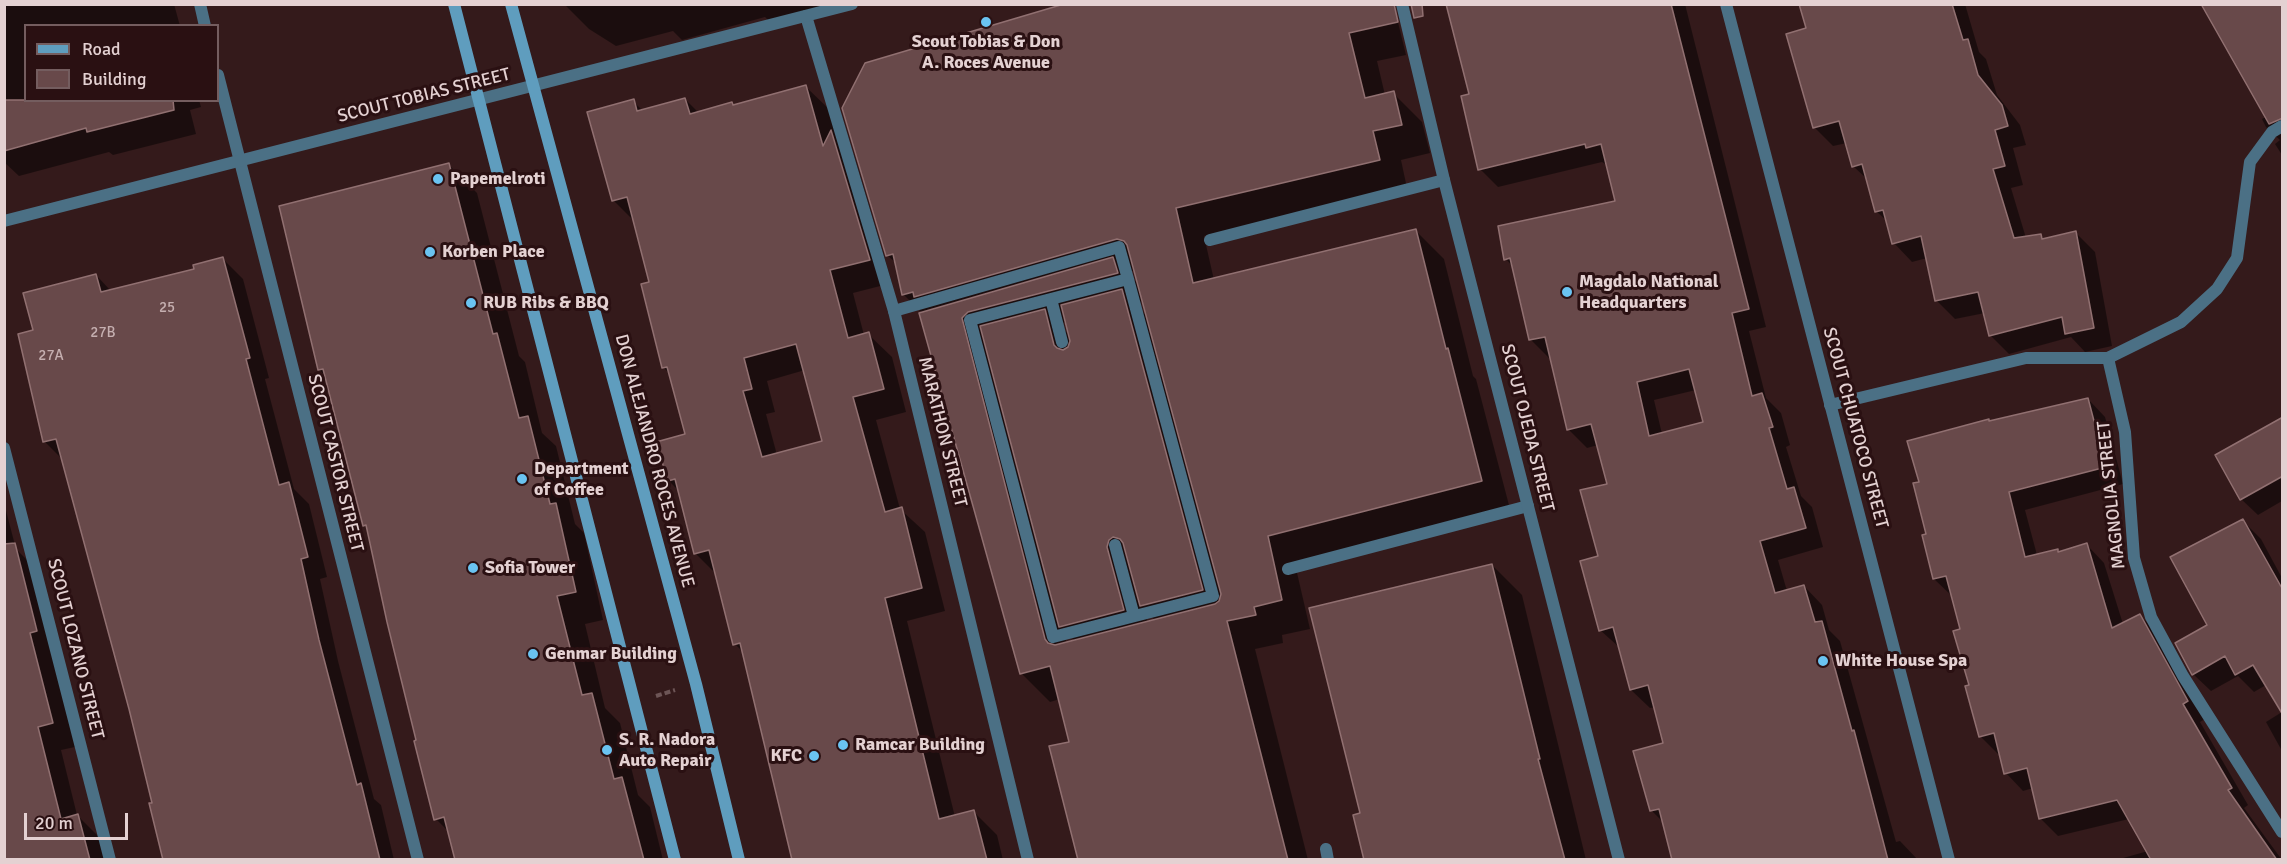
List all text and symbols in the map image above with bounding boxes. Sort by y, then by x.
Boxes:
marker: Scout Tobias & Don A. Roces Avenue [979,15,993,29]
legend [24,24,219,102]
place label: Scout Tobias & Don A. Roces Avenue [912,31,1060,74]
text: Road [82,38,121,60]
street label: SCOUT TOBIAS STREET [335,64,513,128]
text: Building [82,68,146,90]
place label: Papemelroti [450,168,546,190]
marker: Papemelroti [431,172,445,186]
place label: Korben Place [442,241,545,263]
marker: Korben Place [423,245,437,259]
place label: Magdalo National Headquarters [1579,271,1718,314]
marker: Magdalo National Headquarters [1560,285,1574,299]
place label: RUB Ribs & BBQ [483,292,609,314]
marker: RUB Ribs & BBQ [464,296,478,310]
house number: 25 [159,299,175,317]
house number: 27B [90,324,116,342]
street label: SCOUT CHUATOCO STREET [1818,325,1892,531]
street label: DON ALEJANDRO ROCES AVENUE [610,332,698,590]
street label: SCOUT OJEDA STREET [1496,342,1558,514]
house number: 27A [38,347,64,365]
street label: MARATHON STREET [913,355,971,509]
street label: SCOUT CASTOR STREET [302,372,368,554]
street label: MAGNOLIA STREET [2093,420,2131,570]
place label: Department of Coffee [534,458,629,500]
marker: Department of Coffee [515,472,529,486]
street label: SCOUT LOZANO STREET [42,556,108,742]
place label: Sofia Tower [485,557,575,579]
marker: Sofia Tower [466,561,480,575]
place label: Genmar Building [545,643,677,665]
marker: Genmar Building [526,647,540,661]
place label: White House Spa [1835,650,1967,672]
marker: White House Spa [1816,654,1830,668]
place label: S. R. Nadora Auto Repair [619,729,715,771]
place label: Ramcar Building [855,734,985,756]
marker: Ramcar Building [836,738,850,752]
marker: S. R. Nadora Auto Repair [600,743,614,757]
place label: KFC [770,745,802,767]
marker: KFC [807,749,821,763]
scale bar [27,801,130,839]
text: 20 m [35,812,73,834]

